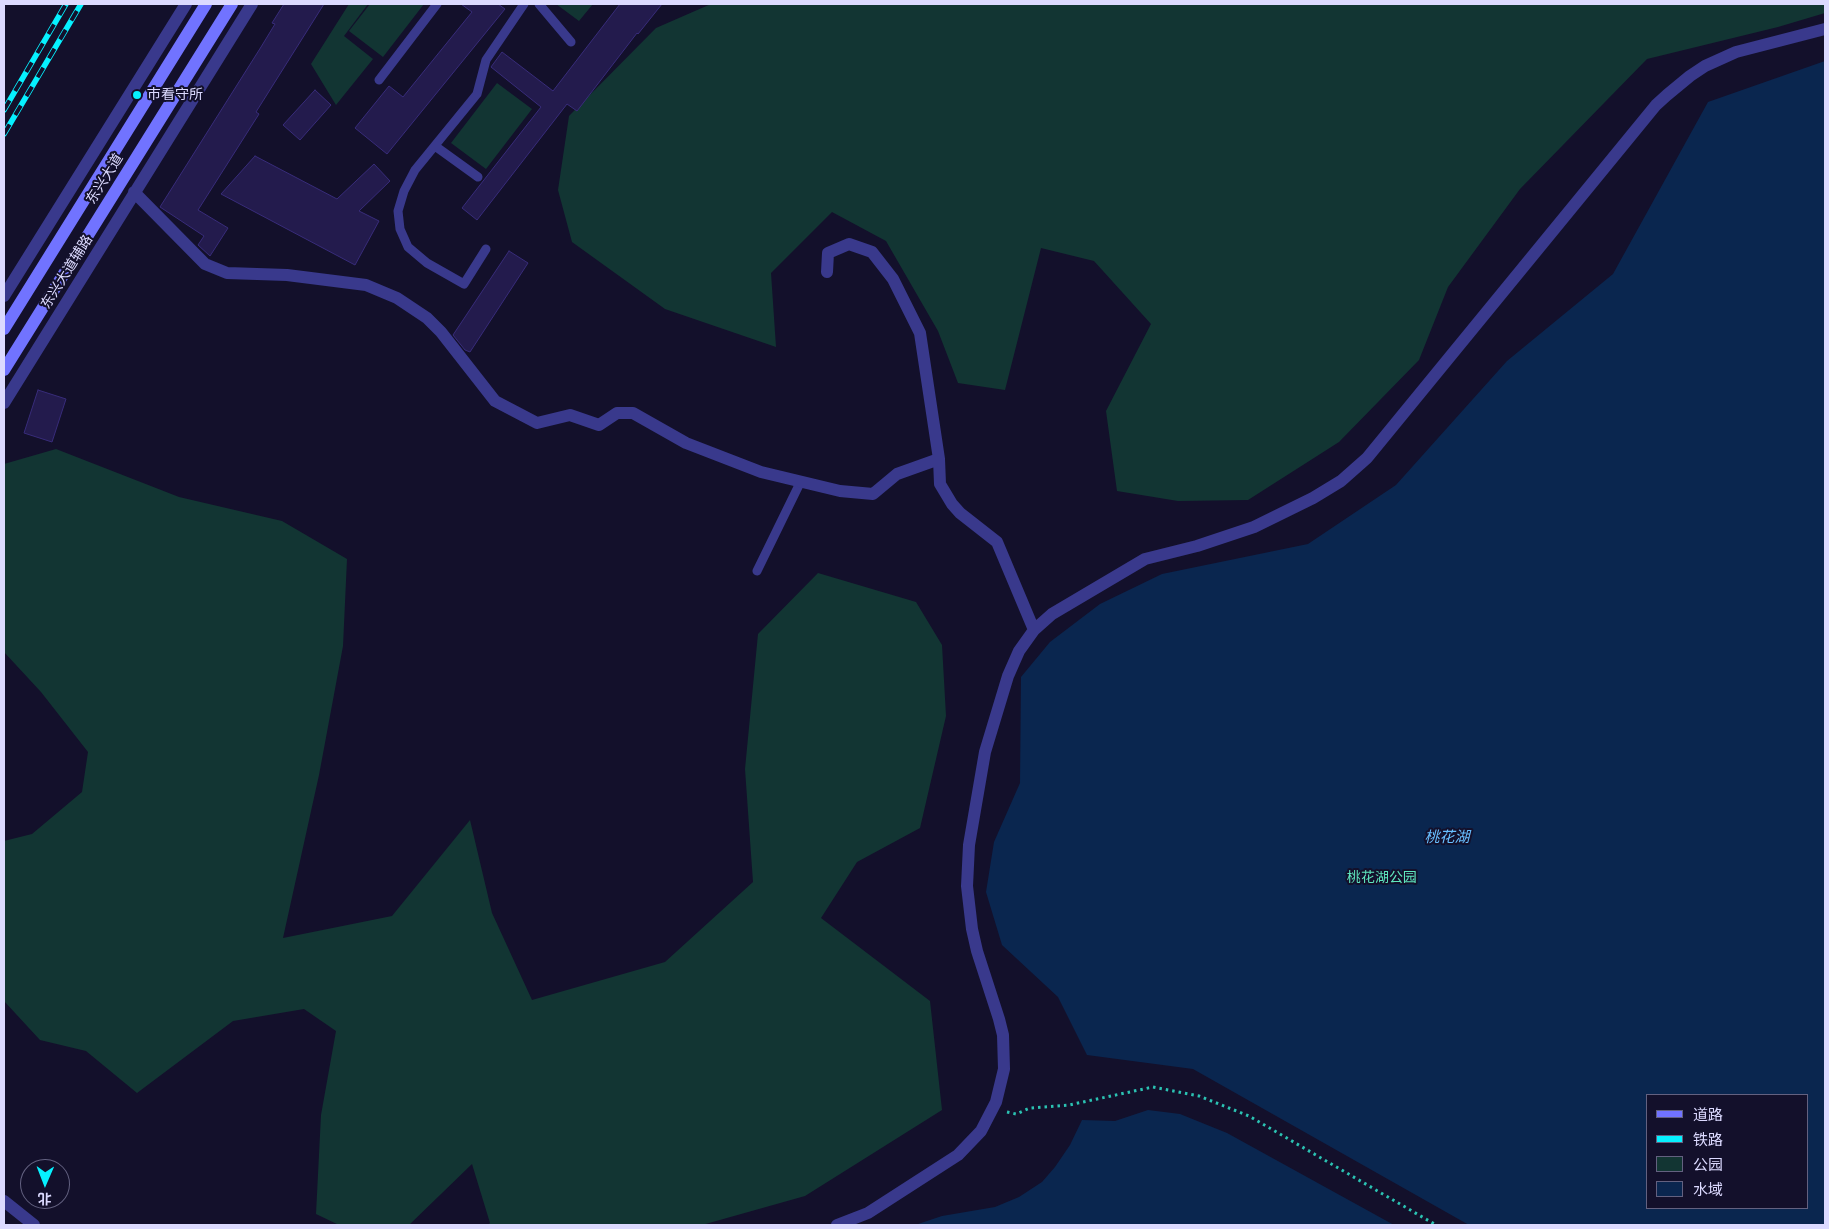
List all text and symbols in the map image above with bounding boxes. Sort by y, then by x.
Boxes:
place label: 巿看守所 [147,87,203,103]
marker: 巿看守所 [131,89,143,101]
street label: 东兴大道 [83,151,127,207]
street label: 东兴大道辅路 [38,232,96,312]
water label: 桃花湖 [1425,829,1469,847]
park label: 桃花湖公园 [1347,870,1417,886]
legend [1646,1094,1809,1209]
text: 道路 [1693,1106,1723,1124]
text: 铁路 [1693,1131,1723,1149]
text: 公园 [1693,1156,1723,1174]
north arrow [20,1159,70,1209]
text: 水域 [1693,1181,1723,1199]
text: 北 [38,1190,52,1207]

